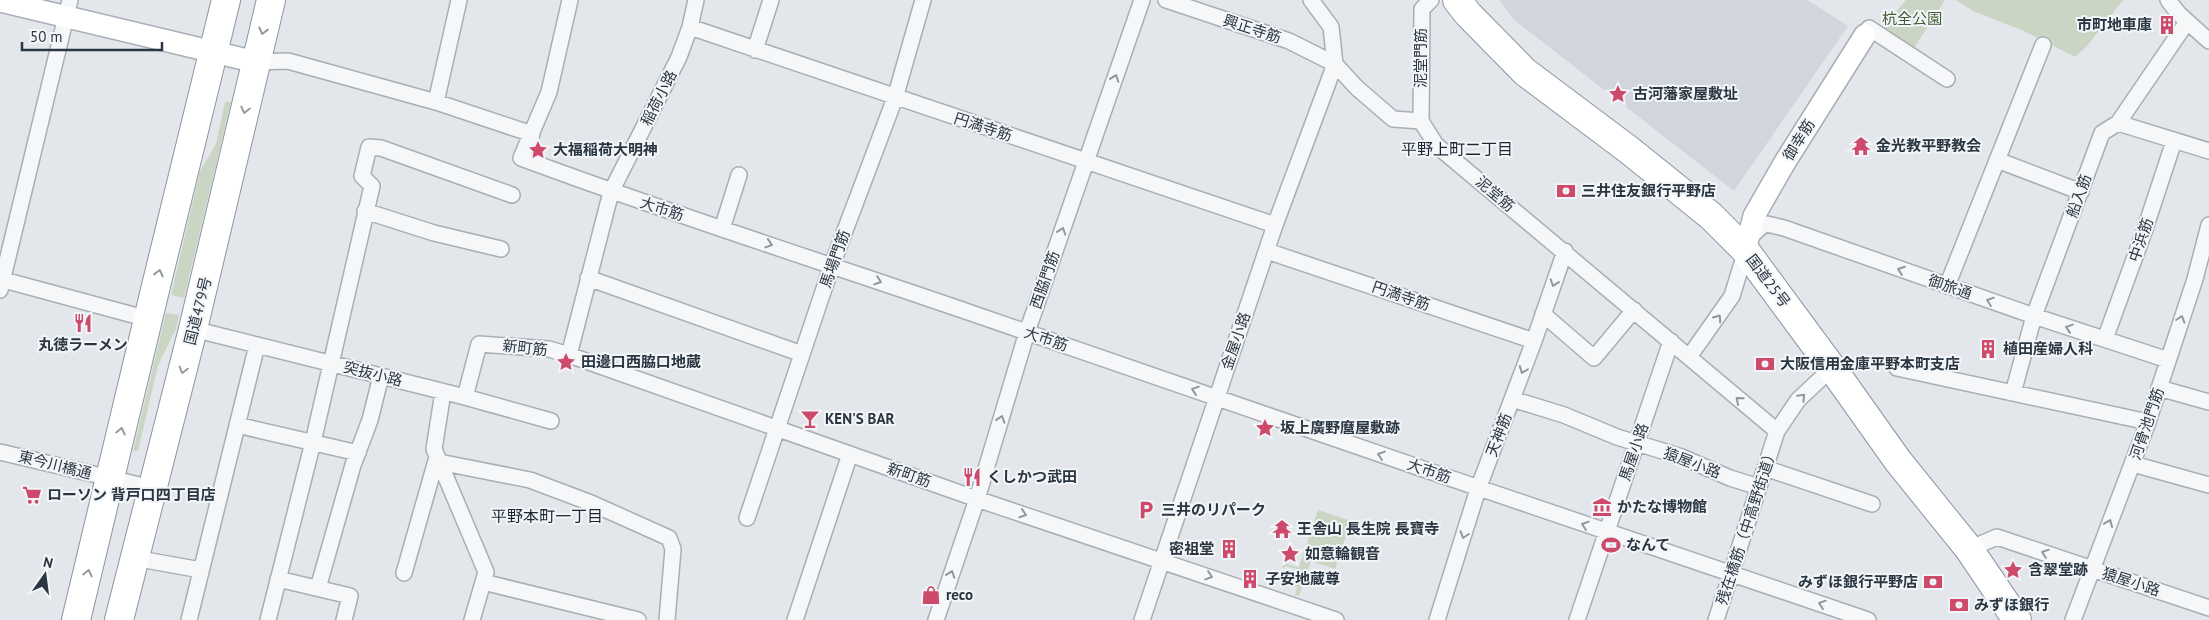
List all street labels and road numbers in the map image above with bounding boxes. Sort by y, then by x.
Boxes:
street label: 興正寺筋 [1221,10,1284,47]
street label: 泥堂門筋 [1411,28,1430,88]
street label: 稲荷小路 [636,67,681,129]
street label: 円満寺筋 [952,108,1015,145]
street label: 御幸筋 [1779,116,1819,164]
street label: 船入筋 [2062,171,2095,220]
street label: 泥堂筋 [1472,172,1519,215]
street label: 大市筋 [638,193,686,225]
street label: 中浜筋 [2124,215,2157,264]
street label: 馬場門筋 [815,227,854,290]
street label: 西脇門筋 [1026,248,1063,311]
street label: 国道25号 [1742,250,1794,311]
street label: 御旅通 [1926,270,1975,303]
street label: 国道479号 [180,275,215,347]
street label: 円満寺筋 [1370,277,1433,314]
street label: 金屋小路 [1217,309,1254,372]
street label: 大市筋 [1022,322,1071,355]
street label: 新町筋 [502,336,548,359]
street label: 突抜小路 [342,357,405,390]
street label: 河骨池門筋 [2125,385,2168,462]
street label: 天神筋 [1482,410,1515,459]
street label: 馬屋小路 [1615,420,1652,483]
street label: 猿屋小路 [1661,443,1724,482]
street label: 残在橋筋（中高野街道） [1712,444,1781,607]
street label: 東今川橋通 [16,446,94,483]
street label: 大市筋 [1405,454,1454,487]
street label: 新町筋 [885,458,934,491]
street label: 猿屋小路 [2100,563,2163,600]

